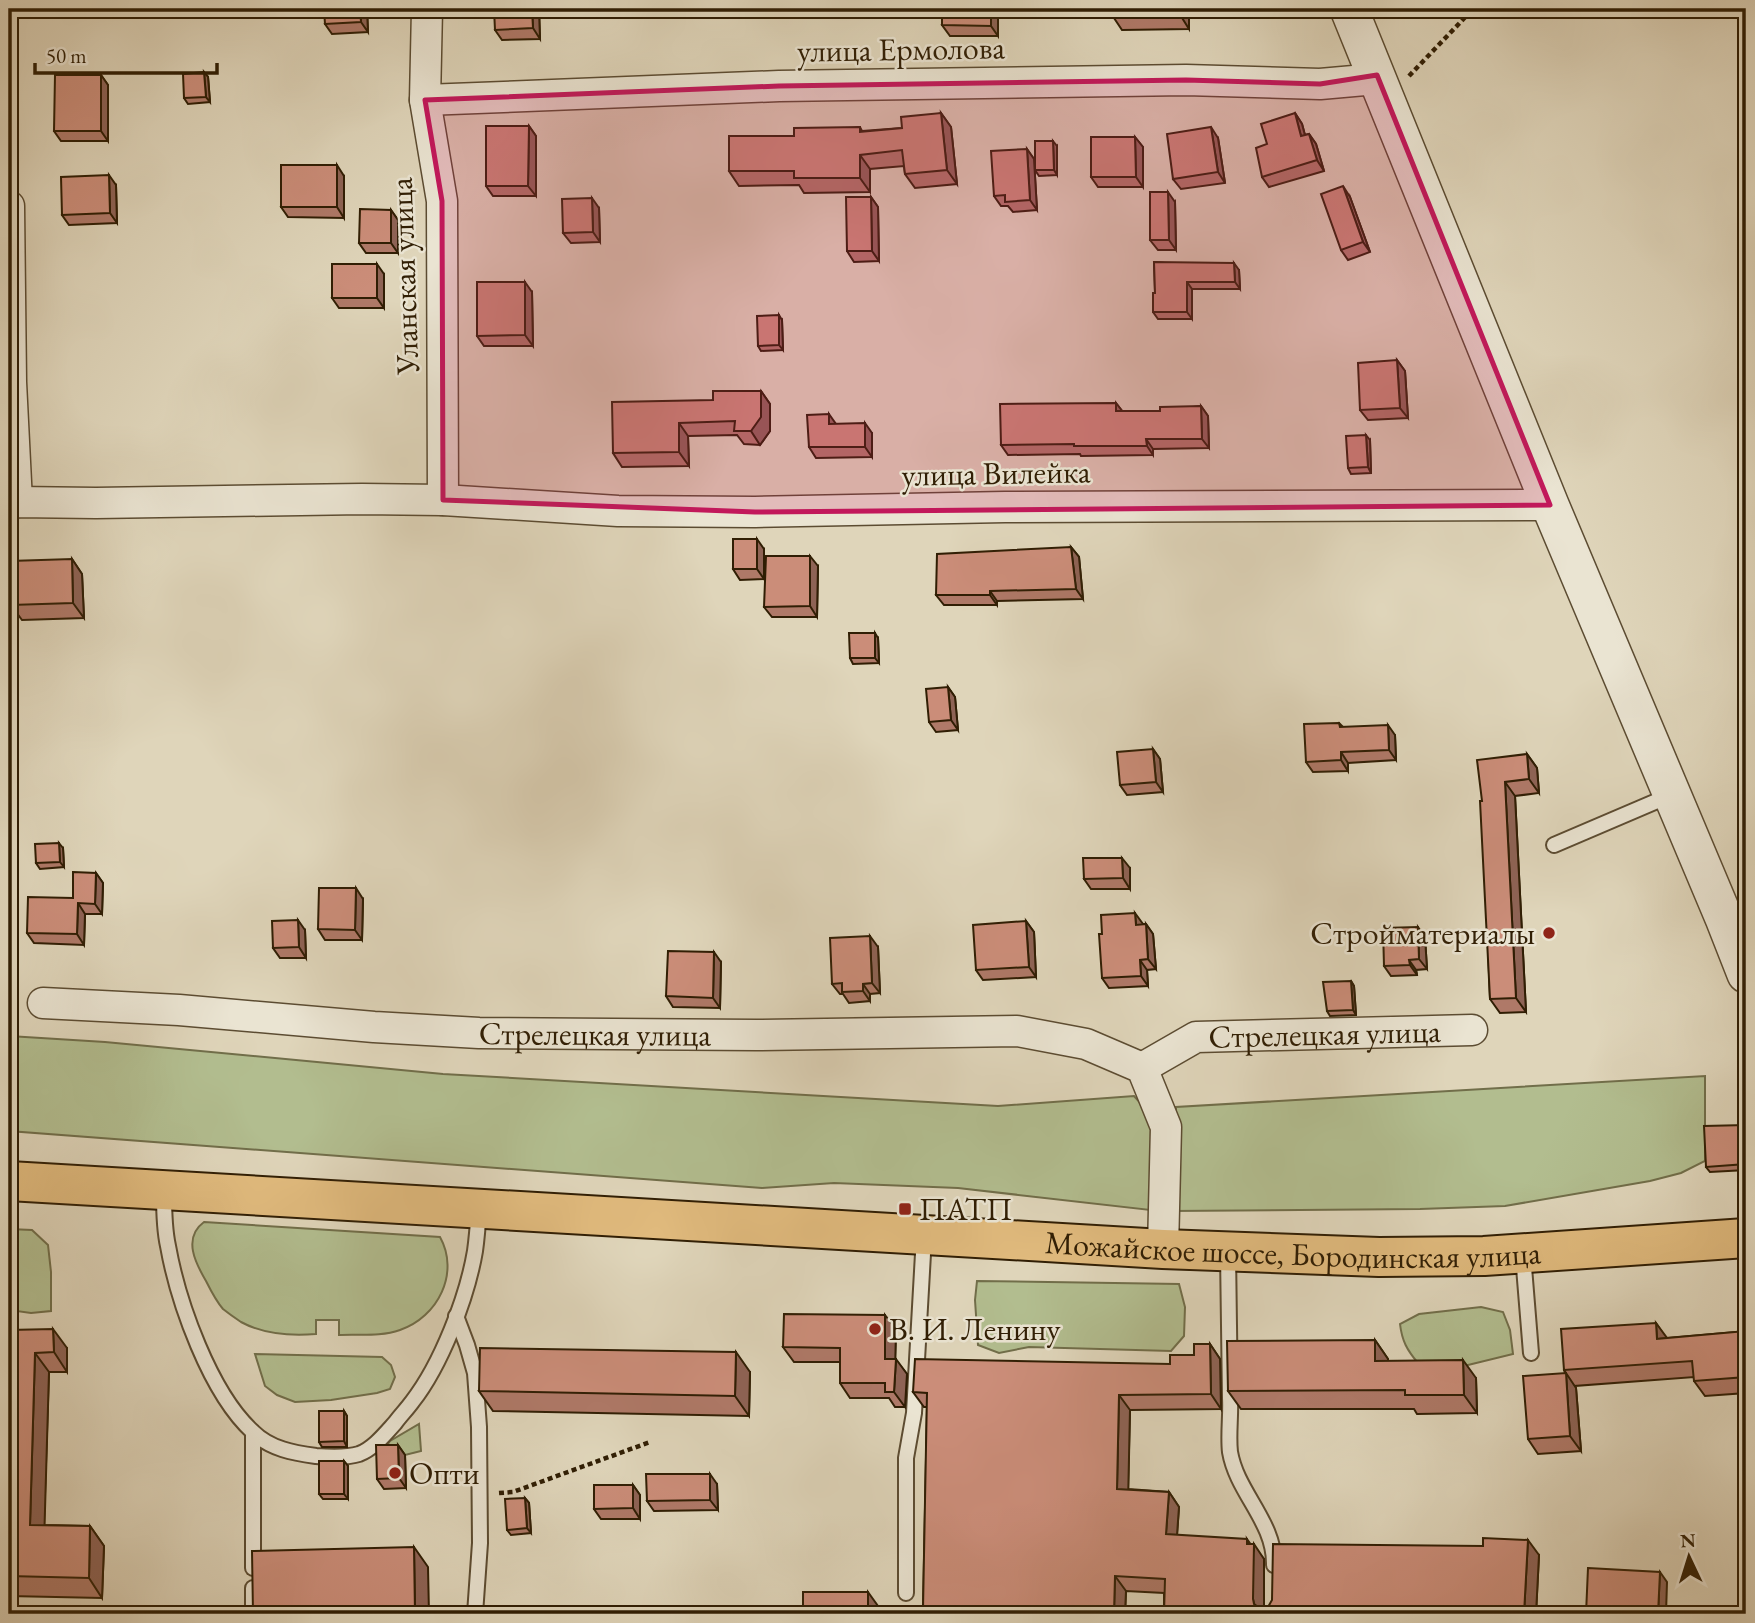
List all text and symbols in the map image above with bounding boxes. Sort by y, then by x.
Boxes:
street label: улица Ермолова [797,26,1006,72]
scale bar [35,32,217,76]
text: 50 m [46,42,87,69]
street label: Уланская улица [380,176,428,376]
street label: улица Вилейка [901,450,1091,496]
place label: Стройматериалы [1310,912,1535,954]
marker: Стройматериалы [1541,925,1557,941]
street label: Стрелецкая улица [1208,1010,1442,1058]
street label: Стрелецкая улица [479,1012,711,1056]
place label: ПАТП [919,1188,1013,1230]
marker: ПАТП [897,1201,913,1217]
street label: Можайское шоссе, Бородинская улица [1044,1221,1542,1278]
place label: В. И. Ленину [889,1308,1061,1350]
marker: В. И. Ленину [867,1321,883,1337]
place label: Опти [409,1452,480,1494]
marker: Опти [387,1465,403,1481]
north arrow [1654,1522,1724,1592]
text: N [1679,1527,1697,1554]

